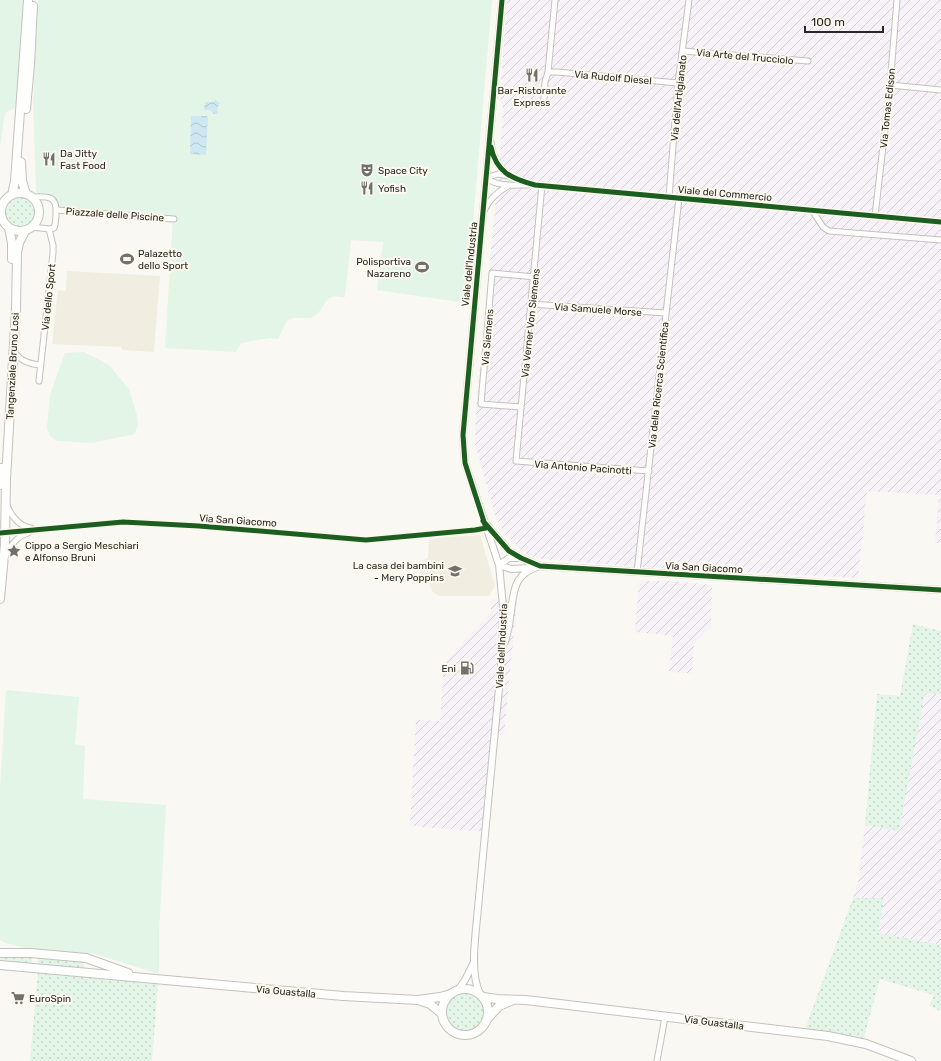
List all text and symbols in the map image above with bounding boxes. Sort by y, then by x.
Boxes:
scale bar [805,8,883,34]
text: 100 m [811,15,845,29]
street label: Via Arte del Trucciolo [696,47,794,67]
street label: Via dell'Artigianato [668,54,690,142]
restaurant icon: Bar-Ristorante Express [524,67,540,83]
street label: Via Tomas Edison [878,67,898,149]
street label: Via Rudolf Diesel [574,69,652,87]
place label: Bar-Ristorante Express [498,85,567,109]
place label: Da Jitty Fast Food [60,148,106,172]
restaurant icon: Da Jitty Fast Food [41,151,57,167]
theatre icon: Space City [359,162,375,178]
place label: Space City [378,165,428,177]
restaurant icon: Yofish [359,180,375,196]
place label: Yofish [378,183,406,195]
street label: Viale del Commercio [677,184,773,204]
street label: Piazzale delle Piscine [65,206,165,224]
street label: Viale dell'Industria [460,221,480,307]
place label: Palazetto dello Sport [138,248,188,272]
sports icon: Palazetto dello Sport [119,251,135,267]
place label: Polisportiva Nazareno [356,256,411,280]
sports icon: Polisportiva Nazareno [414,259,430,275]
street label: Via dello Sport [40,263,58,331]
street label: Via Verner Von Siemens [519,268,543,378]
street label: Via Samuele Morse [554,301,643,319]
street label: Via Siemens [480,308,496,366]
street label: Tangenziale Bruno Losi [4,312,22,420]
street label: Via della Ricerca Scientifica [646,321,672,449]
street label: Via Antonio Pacinotti [534,459,632,477]
street label: Via San Giacomo [199,512,277,530]
place label: Cippo a Sergio Meschiari e Alfonso Bruni [25,540,139,564]
place icon: Cippo a Sergio Meschiari e Alfonso Bruni [6,543,22,559]
place label: La casa dei bambini - Mery Poppins [353,560,444,584]
street label: Via San Giacomo [665,560,743,576]
school or university icon: La casa dei bambini - Mery Poppins [447,563,463,579]
street label: Viale dell'Industria [494,603,510,689]
fuel station icon: Eni [459,660,475,676]
place label: Eni [441,663,456,675]
street label: Via Guastalla [255,983,316,1001]
supermarket icon: EuroSpin [10,990,26,1006]
place label: EuroSpin [29,993,71,1005]
street label: Via Guastalla [683,1013,744,1033]

